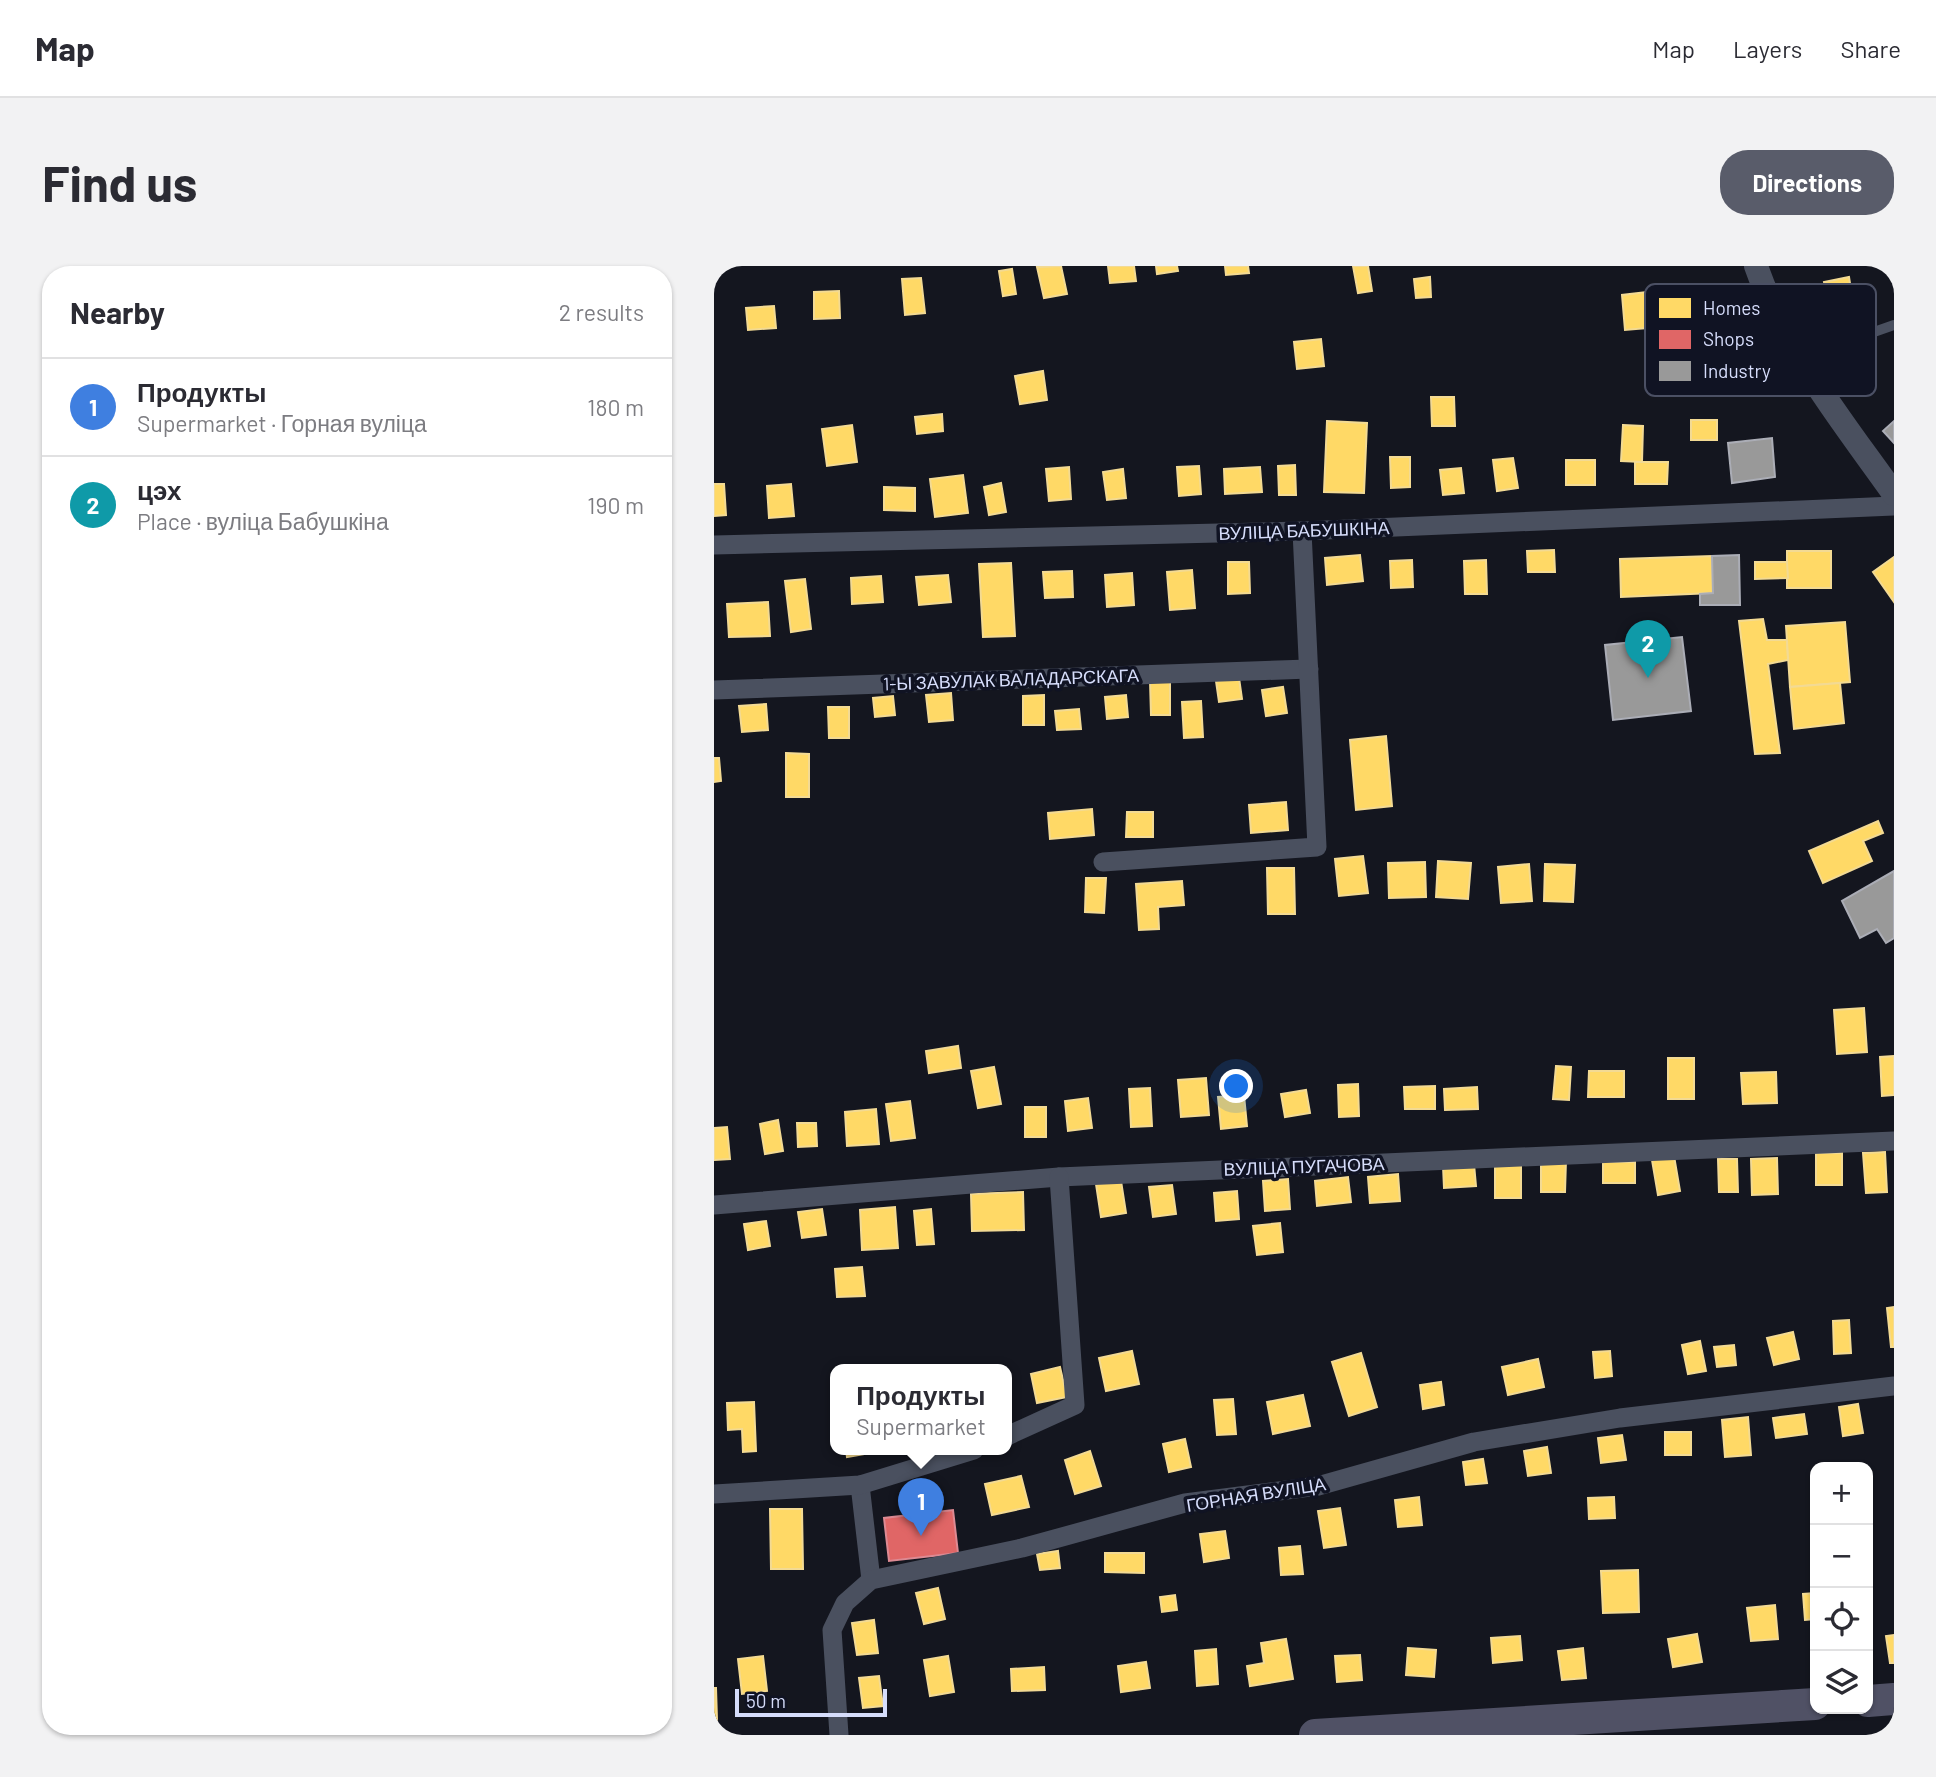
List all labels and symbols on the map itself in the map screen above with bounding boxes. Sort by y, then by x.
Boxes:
legend [1645,284,1876,396]
text: Homes [1703,296,1760,319]
text: Shops [1703,327,1754,350]
text: Industry [1703,359,1771,382]
street label: ВУЛІЦА БАБУШКІНА [1218,516,1390,544]
pin: 2 [1625,620,1671,678]
street label: 1-Ы ЗАВУЛАК ВАЛАДАРСКАГА [883,664,1139,694]
your location [1219,1069,1253,1103]
street label: ВУЛІЦА ПУГАЧОВА [1223,1152,1385,1180]
street label: ГОРНАЯ ВУЛІЦА [1185,1472,1327,1516]
pin: 1 [898,1478,944,1536]
scale bar [735,1686,887,1718]

